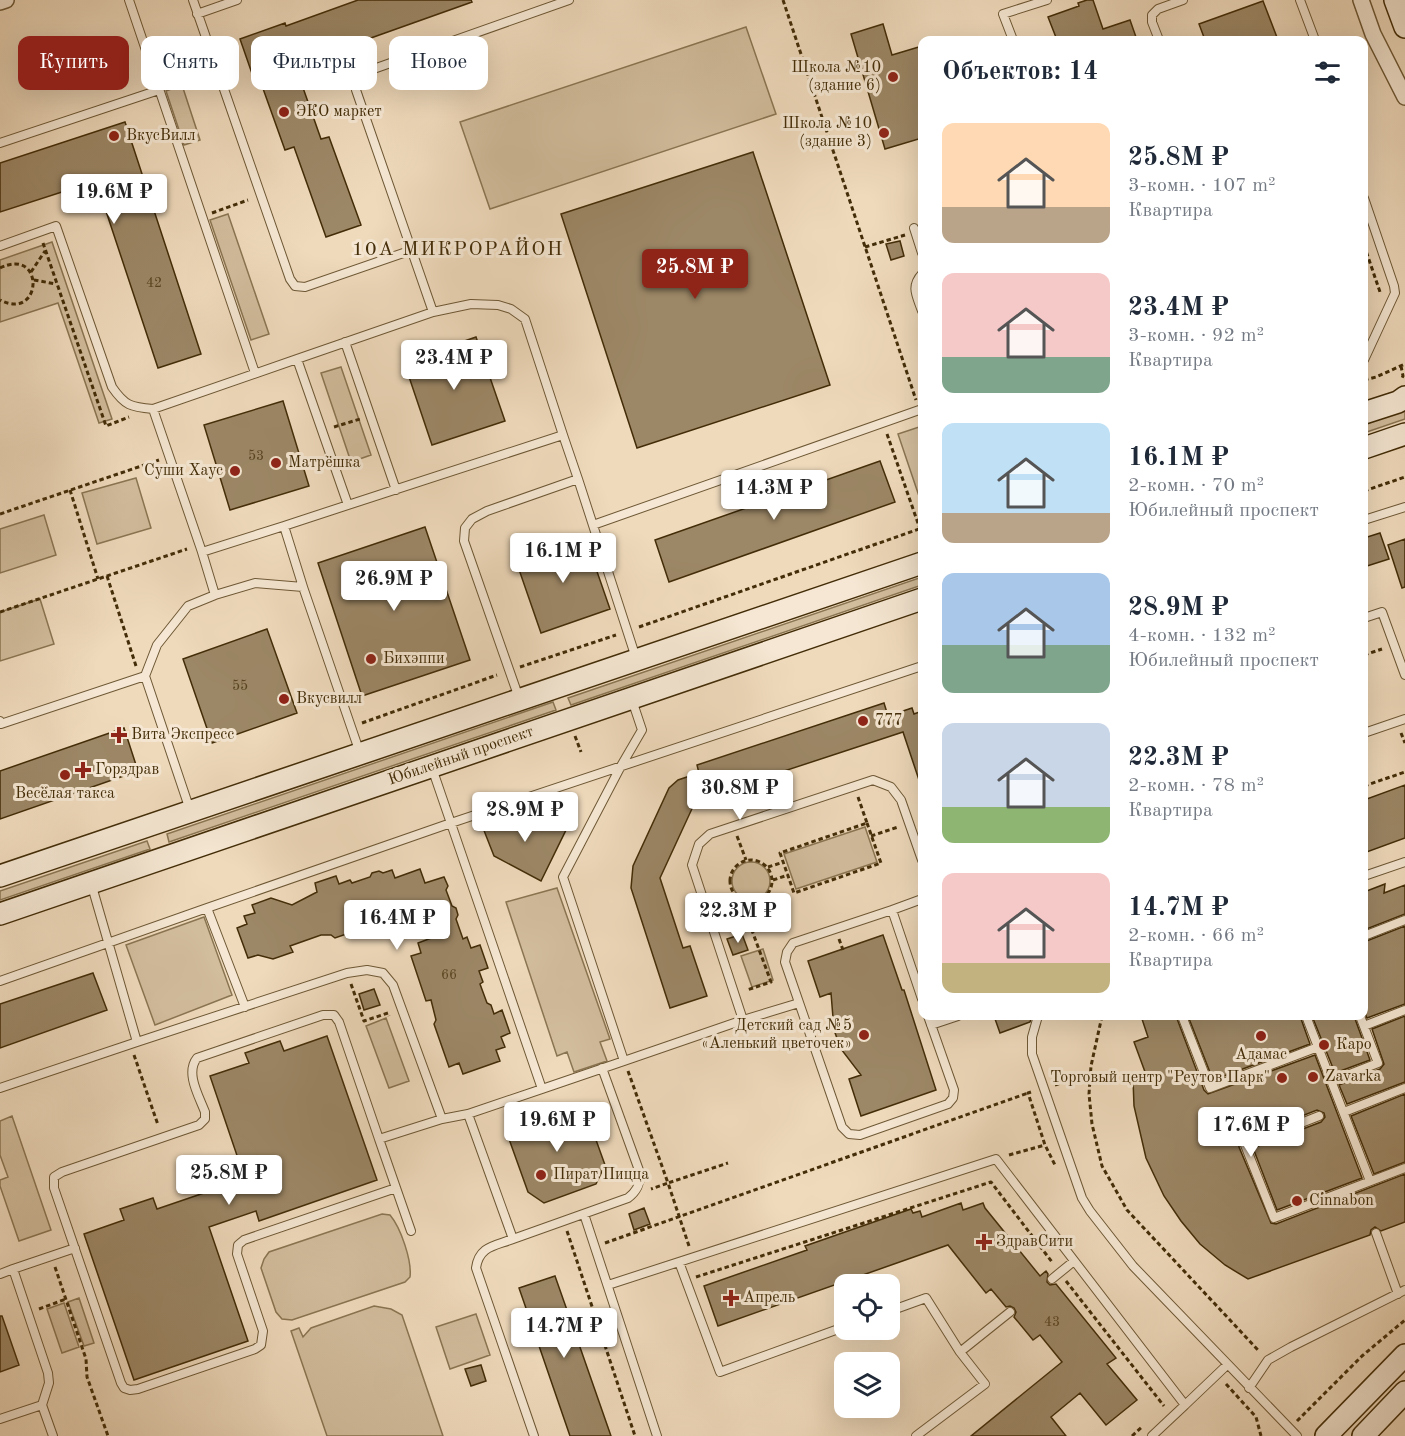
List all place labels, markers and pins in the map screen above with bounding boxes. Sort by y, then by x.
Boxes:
place label: Школа №10 (здание 6) [791,60,881,94]
marker: Школа №10 (здание 6) [886,70,900,84]
place label: ЭКО маркет [296,104,382,120]
marker: ЭКО маркет [277,105,291,119]
place label: Школа №10 (здание 3) [782,116,872,150]
marker: Школа №10 (здание 3) [877,126,891,140]
place label: ВкусВилл [126,128,196,144]
marker: ВкусВилл [107,129,121,143]
pin: 19.6M ₽ [59,174,169,225]
pin: 25.8M ₽ [640,249,750,300]
pin: 23.4M ₽ [399,340,509,391]
place label: Матрёшка [288,455,361,471]
marker: Матрёшка [269,456,283,470]
place label: Суши Хаус [144,463,223,479]
marker: Суши Хаус [228,464,242,478]
pin: 14.3M ₽ [719,470,829,521]
pin: 16.1M ₽ [508,533,618,584]
pin: 26.9M ₽ [339,561,449,612]
place label: Бихэппи [383,651,445,667]
marker: Бихэппи [364,652,378,666]
place label: Вкусвилл [296,691,362,707]
marker: Вкусвилл [277,692,291,706]
place label: 777 [875,713,903,729]
marker: 777 [856,714,870,728]
place label: Вита Экспресс [131,727,234,743]
marker: Вита Экспресс [112,728,126,742]
place label: Горздрав [95,762,159,778]
marker: Горздрав [76,763,90,777]
marker: Весёлая такса [58,768,72,782]
pin: 30.8M ₽ [685,770,795,821]
place label: Весёлая такса [15,786,115,802]
pin: 28.9M ₽ [470,792,580,843]
pin: 22.3M ₽ [683,893,793,944]
pin: 16.4M ₽ [342,900,452,951]
place label: Детский сад №5 «Аленький цветочек» [701,1018,852,1052]
marker: Детский сад №5 «Аленький цветочек» [857,1028,871,1042]
marker: Адамас [1254,1029,1268,1043]
place label: Каро [1336,1037,1372,1053]
marker: Каро [1317,1038,1331,1052]
place label: Адамас [1235,1047,1287,1063]
place label: Zavarka [1325,1069,1382,1085]
place label: Торговый центр "Реутов Парк" [1050,1070,1270,1086]
marker: Zavarka [1306,1070,1320,1084]
marker: Торговый центр "Реутов Парк" [1275,1071,1289,1085]
pin: 19.6M ₽ [502,1102,612,1153]
pin: 17.6M ₽ [1196,1107,1306,1158]
pin: 25.8M ₽ [174,1155,284,1206]
place label: Пират Пицца [553,1167,649,1183]
marker: Пират Пицца [534,1168,548,1182]
place label: Cinnabon [1309,1193,1374,1209]
marker: Cinnabon [1290,1194,1304,1208]
place label: ЗдравСити [996,1234,1073,1250]
marker: ЗдравСити [977,1235,991,1249]
place label: Апрель [743,1290,795,1306]
marker: Апрель [724,1291,738,1305]
pin: 14.7M ₽ [509,1308,619,1359]

